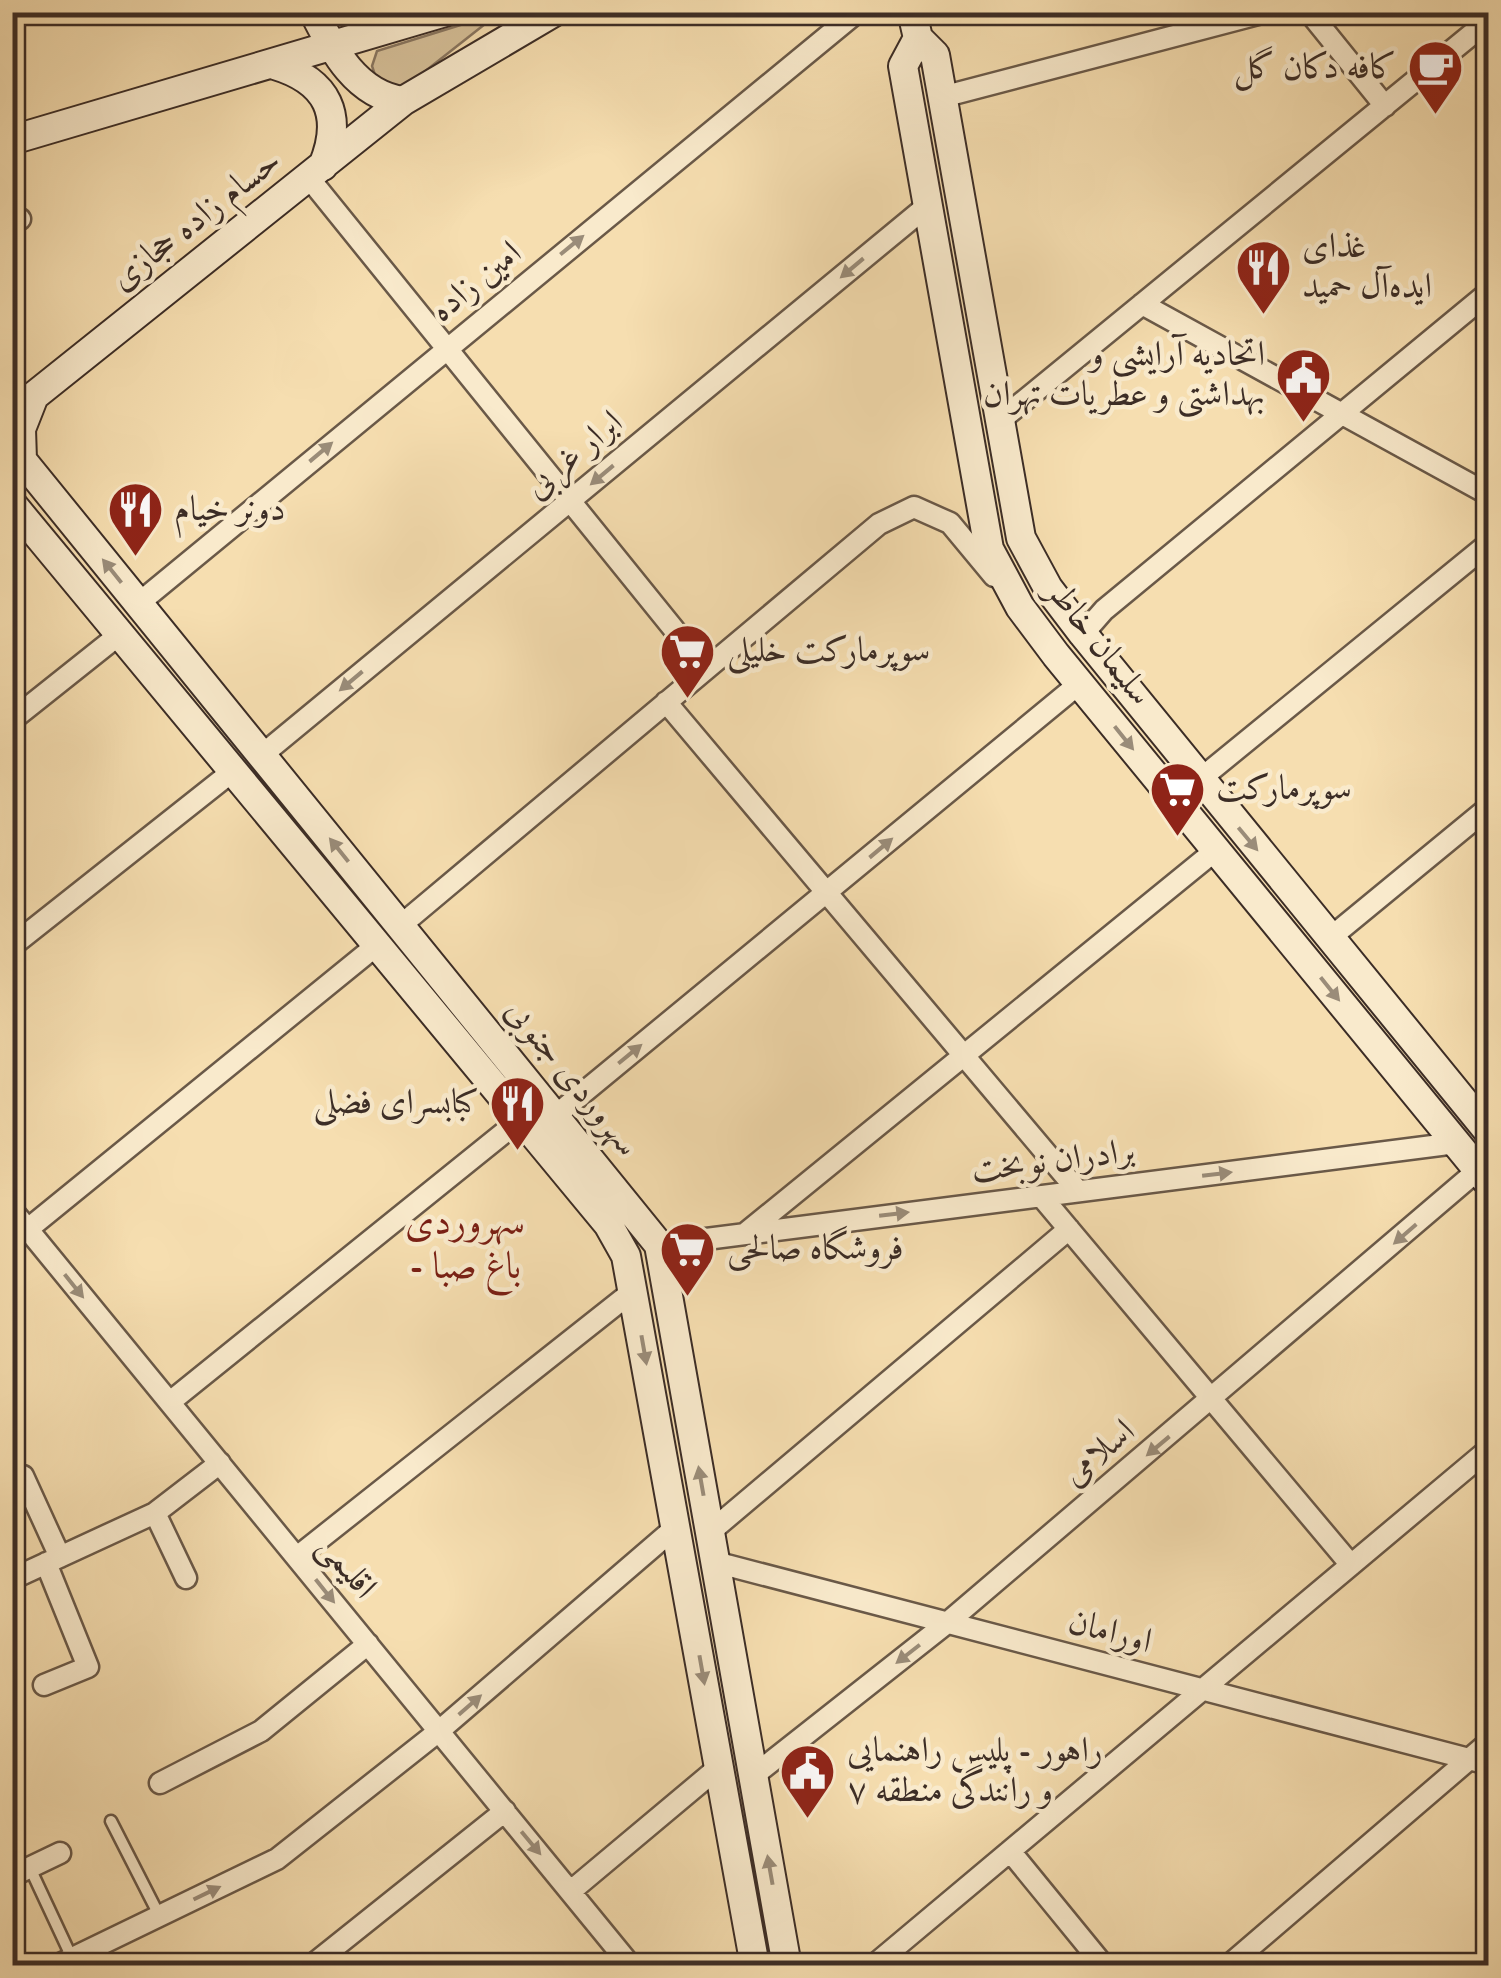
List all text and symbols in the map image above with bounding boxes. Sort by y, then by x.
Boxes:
cafe icon: کافه دکان گل [1406,38,1466,117]
place label: کافه دکان گل [1234,45,1397,91]
street label: حسام زاده حجازی [102,139,295,306]
place label: غذای ایده‌آل حمید [1302,225,1432,309]
street label: امین زاده [421,232,531,332]
one-way arrow [560,235,585,256]
restaurant icon: غذای ایده‌آل حمید [1233,237,1293,316]
one-way arrow [840,256,865,278]
place label: اتحادیه آرایشی و بهداشتی و عطریات تهران [983,333,1265,418]
public building icon: اتحادیه آرایشی و بهداشتی و عطریات تهران [1274,345,1334,424]
street label: ابرار غربی [516,401,633,510]
one-way arrow [309,442,334,463]
one-way arrow [589,463,614,485]
restaurant icon: دونر خیام [105,480,165,559]
place label: دونر خیام [174,488,286,539]
one-way arrow [102,558,123,583]
street label: سلیمان خاطر [1034,569,1162,715]
supermarket icon: سوپرمارکت خلیلی [658,621,718,700]
place label: سوپرمارکت خلیلی [727,629,930,674]
one-way arrow [338,670,363,692]
one-way arrow [1113,725,1134,750]
supermarket icon: سوپرمارکت [1147,759,1207,838]
place label: سوپرمارکت [1216,767,1352,811]
one-way arrow [1237,826,1258,851]
one-way arrow [329,838,350,863]
one-way arrow [868,838,893,859]
one-way arrow [1319,976,1340,1001]
street label: سهروردی جنوبی [494,990,649,1166]
one-way arrow [618,1044,643,1066]
restaurant icon: کبابسرای فضلی [488,1073,548,1152]
place label: کبابسرای فضلی [313,1081,479,1126]
street label: برادران نوبخت [969,1129,1137,1193]
one-way arrow [1201,1165,1233,1181]
district label: سهروردی - باغ صبا [405,1199,525,1296]
one-way arrow [879,1206,911,1222]
supermarket icon: فروشگاه صالحی [658,1219,718,1298]
one-way arrow [1392,1223,1417,1244]
place label: فروشگاه صالحی [727,1225,904,1271]
one-way arrow [63,1273,84,1298]
one-way arrow [637,1335,652,1366]
street label: اسلامی [1054,1410,1144,1496]
one-way arrow [1146,1434,1171,1456]
one-way arrow [692,1465,708,1496]
street label: اقلیمی [308,1526,386,1608]
one-way arrow [314,1579,335,1604]
street label: اورامان [1063,1600,1157,1664]
one-way arrow [895,1643,921,1663]
one-way arrow [695,1655,710,1686]
one-way arrow [457,1694,482,1716]
place label: راهور - پلیس راهنمایی و رانندگی منطقه ۷ [847,1729,1103,1813]
public building icon: راهور - پلیس راهنمایی و رانندگی منطقه ۷ [778,1741,838,1820]
one-way arrow [520,1830,541,1855]
one-way arrow [762,1853,777,1885]
one-way arrow [193,1885,222,1902]

